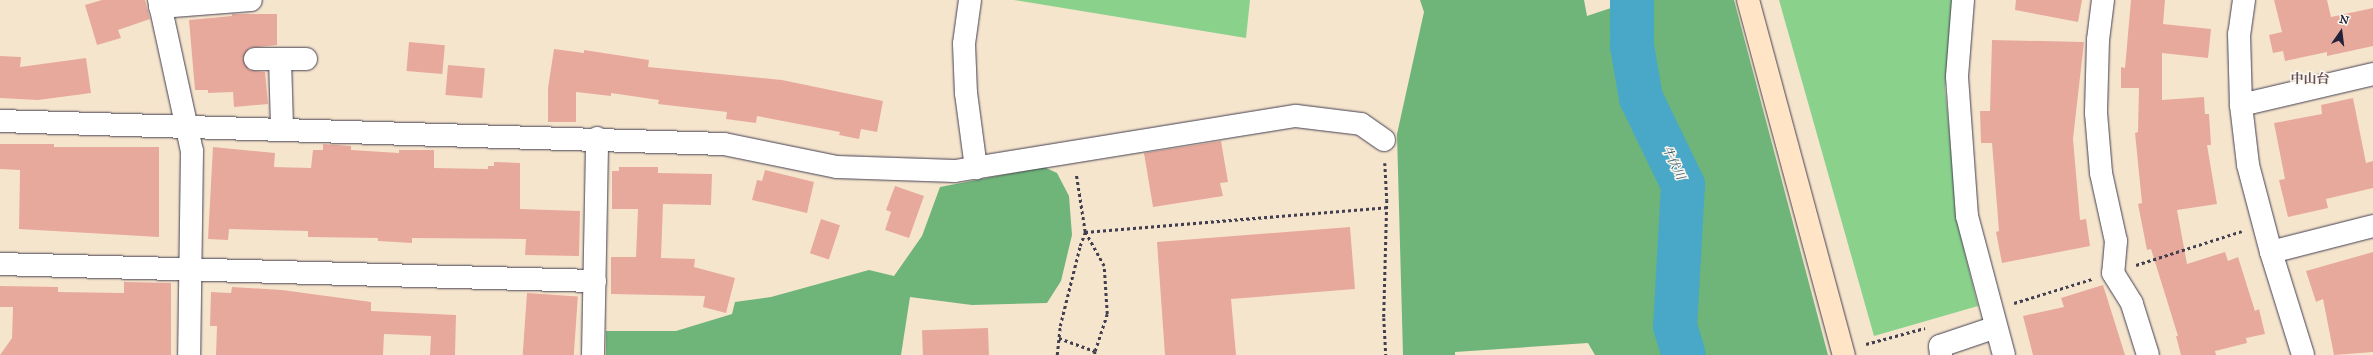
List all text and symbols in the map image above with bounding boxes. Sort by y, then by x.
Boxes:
north arrow [2321,12,2361,52]
text: N [2338,12,2350,27]
district label: 中山台 [2291,71,2329,87]
water label: 牛伏川 [1659,144,1687,182]

